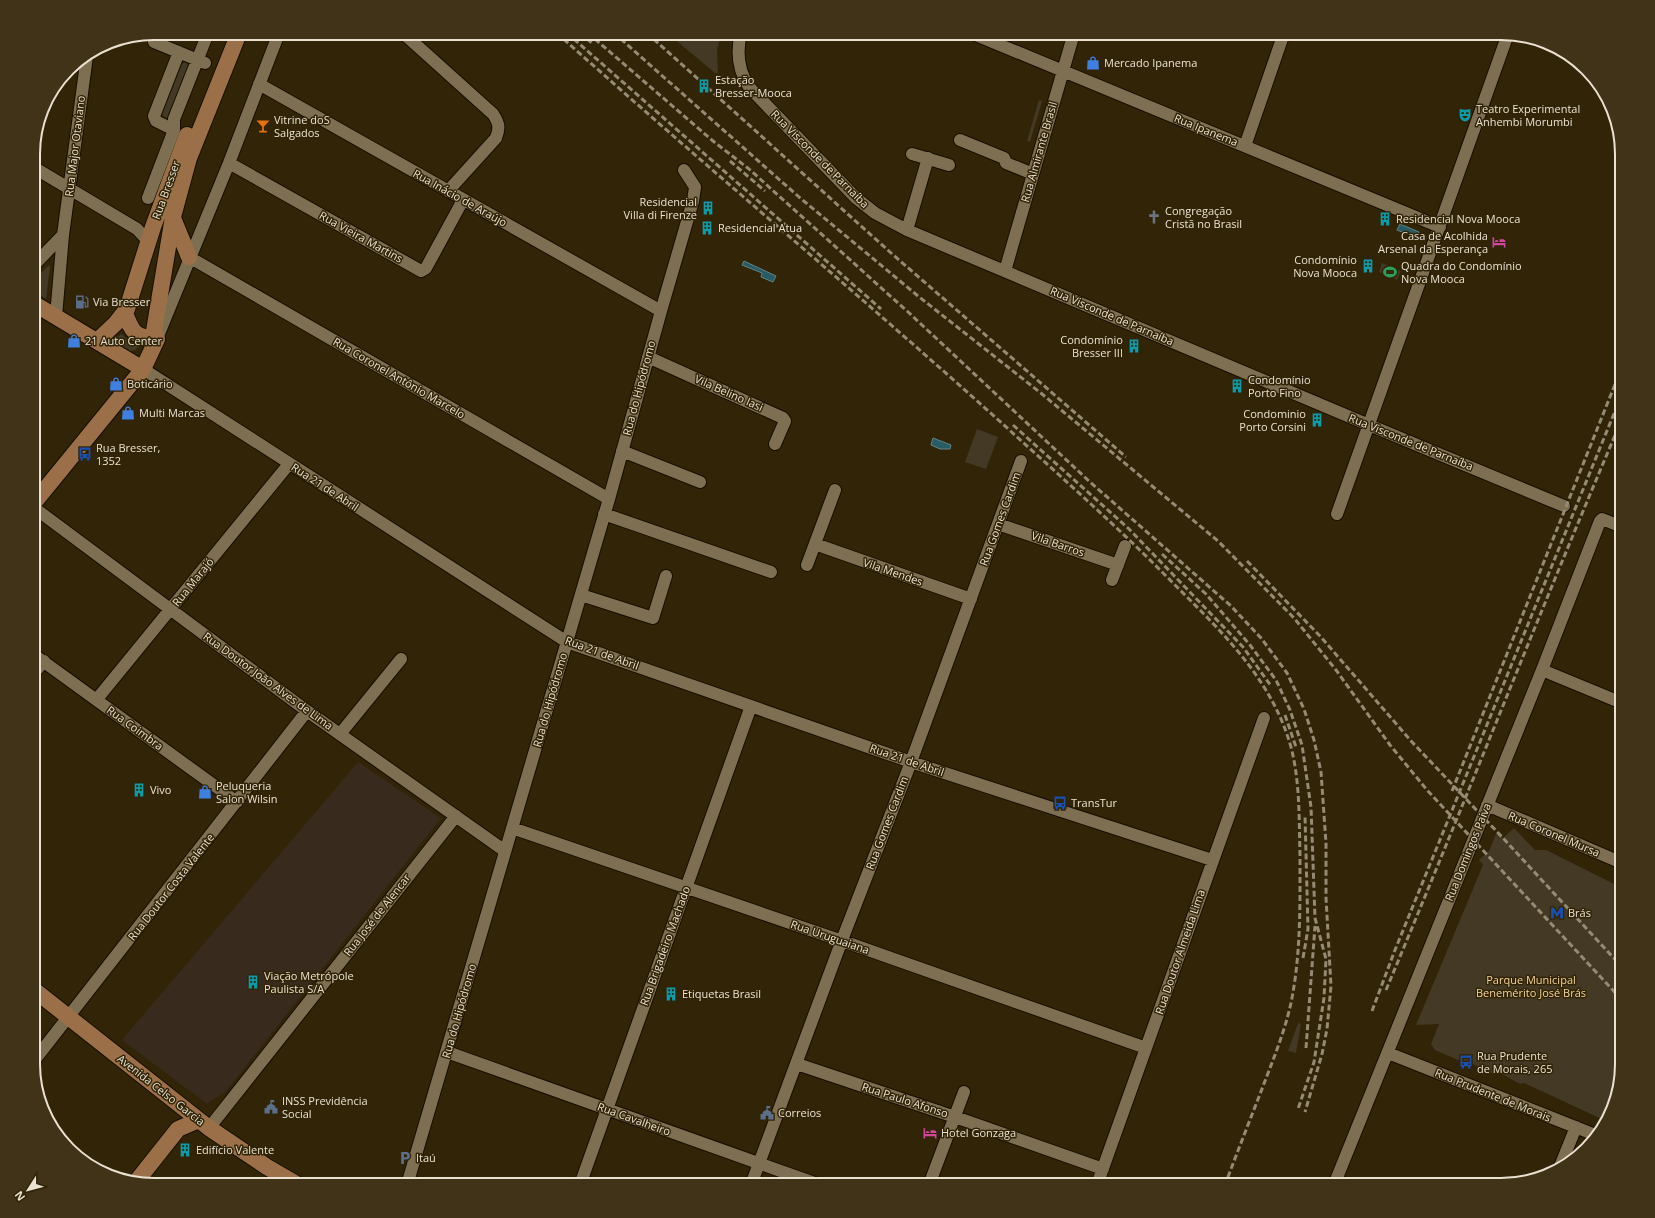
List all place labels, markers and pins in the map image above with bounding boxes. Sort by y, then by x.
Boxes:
shop icon: Mercado Ipanema [1085,55,1101,71]
place label: Mercado Ipanema [1104,55,1197,70]
place label: Estação Bresser-Mooca [715,72,792,100]
building icon: Estação Bresser-Mooca [696,78,712,94]
place label: Teatro Experimental Anhembi Morumbi [1476,101,1580,129]
theatre icon: Teatro Experimental Anhembi Morumbi [1457,107,1473,123]
place label: Vitrine doS Salgados [274,112,330,140]
bar icon: Vitrine doS Salgados [255,118,271,134]
place label: Residencial Villa di Firenze [624,194,697,222]
building icon: Residencial Villa di Firenze [700,200,716,216]
place label: Congregação Cristã no Brasil [1165,203,1242,231]
church icon: Congregação Cristã no Brasil [1146,209,1162,225]
building icon: Residencial Nova Mooca [1377,211,1393,227]
place label: Residencial Nova Mooca [1396,211,1520,226]
building icon: Residencial Atua [699,220,715,236]
place label: Residencial Atua [718,220,802,235]
place label: Casa de Acolhida Arsenal da Esperança [1378,228,1488,256]
hotel icon: Casa de Acolhida Arsenal da Esperança [1491,234,1507,250]
place label: Condomínio Nova Mooca [1293,252,1357,280]
building icon: Condomínio Nova Mooca [1360,258,1376,274]
place label: Quadra do Condomínio Nova Mooca [1401,258,1522,286]
sports icon: Quadra do Condomínio Nova Mooca [1382,264,1398,280]
fuel station icon: Via Bresser [74,294,90,310]
place label: Via Bresser [93,294,151,309]
place label: Condomínio Bresser III [1060,332,1123,360]
shop icon: 21 Auto Center [66,333,82,349]
place label: 21 Auto Center [85,333,162,348]
building icon: Condomínio Bresser III [1126,338,1142,354]
place label: Condomínio Porto Fino [1248,372,1311,400]
shop icon: Boticário [108,376,124,392]
place label: Boticário [127,376,173,391]
building icon: Condomínio Porto Fino [1229,378,1245,394]
shop icon: Multi Marcas [120,405,136,421]
place label: Multi Marcas [139,405,205,420]
place label: Condominio Porto Corsini [1239,406,1306,434]
building icon: Condominio Porto Corsini [1309,412,1325,428]
place label: Rua Bresser, 1352 [96,440,160,468]
bus stop icon: Rua Bresser, 1352 [77,446,93,462]
place label: Peluqueria Salon Wilsin [216,778,278,806]
building icon: Vivo [131,782,147,798]
place label: Vivo [150,782,172,797]
shop icon: Peluqueria Salon Wilsin [197,784,213,800]
bus stop icon: TransTur [1052,795,1068,811]
place label: TransTur [1071,795,1117,810]
metro station icon: Brás [1549,905,1565,921]
place label: Brás [1568,905,1591,920]
place label: Viação Metrópole Paulista S/A [264,968,354,996]
building icon: Viação Metrópole Paulista S/A [245,974,261,990]
building icon: Etiquetas Brasil [663,986,679,1002]
place label: Etiquetas Brasil [682,986,761,1001]
place label: Rua Prudente de Morais, 265 [1477,1048,1552,1076]
bus stop icon: Rua Prudente de Morais, 265 [1458,1054,1474,1070]
place label: INSS Previdência Social [282,1093,368,1121]
public building icon: INSS Previdência Social [263,1099,279,1115]
public building icon: Correios [759,1105,775,1121]
place label: Correios [778,1105,821,1120]
hotel icon: Hotel Gonzaga [922,1125,938,1141]
place label: Hotel Gonzaga [941,1125,1016,1140]
building icon: Edifício Valente [177,1142,193,1158]
place label: Edifício Valente [196,1142,274,1157]
parking icon: Itaú [397,1150,413,1166]
place label: Itaú [416,1150,436,1165]

